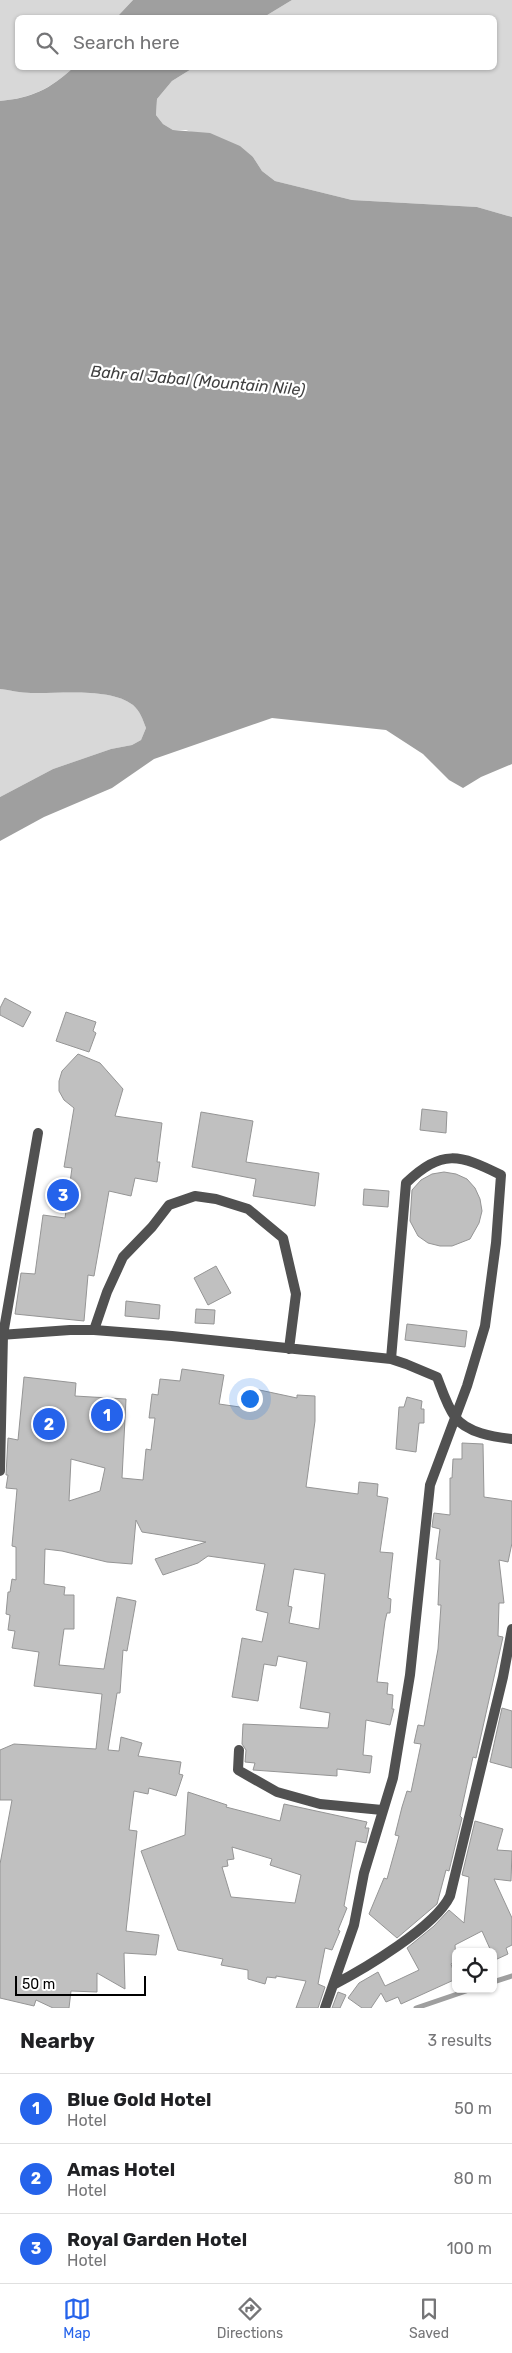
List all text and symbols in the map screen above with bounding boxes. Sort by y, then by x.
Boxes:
search box [15,15,497,70]
icon: search [33,29,61,57]
text: Search here [73,31,180,54]
water label: Bahr al Jabal (Mountain Nile) [90,362,307,399]
pin: 3 [47,1176,79,1214]
your location [237,1386,263,1412]
pin: 1 [91,1396,123,1434]
pin: 2 [33,1405,65,1443]
map controls [452,1948,497,1993]
button: locate [452,1948,497,1993]
scale bar [15,1973,146,1996]
text: 50 m [22,1976,55,1993]
text: Nearby [20,2028,95,2053]
text: 3 results [427,2031,492,2050]
text: Blue Gold Hotel [67,2088,211,2111]
text: 1 [32,2099,40,2118]
text: 50 m [454,2099,492,2118]
text: Hotel [67,2111,107,2130]
text: Amas Hotel [67,2158,175,2181]
text: 2 [31,2169,41,2188]
text: 80 m [454,2169,492,2188]
text: Hotel [67,2181,107,2200]
text: Royal Garden Hotel [67,2228,247,2251]
text: 3 [31,2239,41,2258]
text: 100 m [447,2239,492,2258]
text: Hotel [67,2251,107,2270]
tab: Map [63,2295,91,2342]
tab: Directions [217,2295,283,2342]
tab: Saved [409,2295,449,2342]

